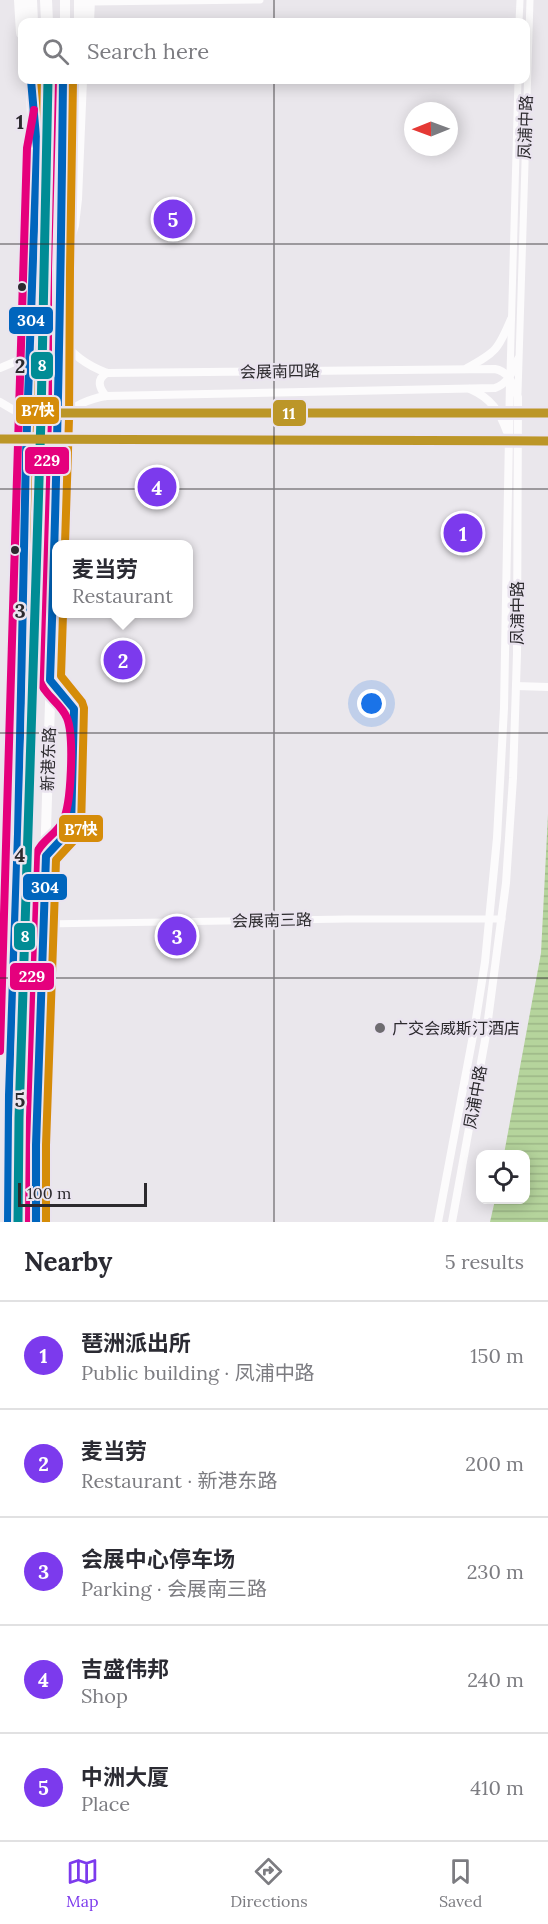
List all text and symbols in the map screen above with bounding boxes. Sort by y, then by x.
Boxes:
search box [18,18,530,84]
icon: search [39,35,72,68]
text: Search here [87,37,209,65]
street label: 凤浦中路 [514,95,536,159]
north arrow [404,102,458,156]
text: 1 [16,109,24,134]
pin: 5 [154,196,192,242]
unlabelled marker [16,281,28,293]
line badge: 304 [8,306,54,335]
text: 304 [17,310,45,330]
line badge: 8 [30,351,54,380]
text: 2 [15,353,25,378]
text: 8 [37,355,47,375]
street label: 会展南四路 [240,360,320,382]
line badge: B7快 [15,396,60,425]
line badge: 11 [272,399,307,427]
text: B7快 [21,400,55,420]
text: 11 [283,403,296,423]
line badge: 229 [24,446,70,475]
text: 229 [34,450,60,470]
pin: 4 [138,464,176,510]
pin: 1 [444,510,482,556]
popup [52,540,193,618]
unlabelled marker [9,544,21,556]
text: 麦当劳 [72,555,138,583]
street label: 凤浦中路 [507,581,527,645]
text: Restaurant [72,583,173,608]
text: 3 [14,598,26,623]
pin: 2 [104,638,142,682]
your location [357,689,386,718]
street label: 新港东路 [37,727,59,791]
line badge: B7快 [58,814,104,843]
text: B7快 [64,819,98,839]
text: 4 [15,842,26,867]
line badge: 304 [22,873,68,901]
text: 304 [31,877,59,897]
street label: 会展南三路 [232,909,312,931]
pin: 3 [158,914,196,958]
line badge: 8 [13,922,36,951]
text: 8 [20,926,30,946]
line badge: 229 [9,962,55,991]
text: 229 [19,966,45,986]
place label: 广交会威斯汀酒店 [392,1018,520,1038]
marker: 广交会威斯汀酒店 [373,1021,387,1035]
street label: 凤浦中路 [460,1064,490,1130]
text: 5 [15,1087,26,1112]
map controls [476,1150,530,1204]
button: locate [476,1150,530,1204]
scale bar [18,1180,147,1208]
text: 100 m [27,1183,71,1203]
text: Nearby [24,1245,112,1278]
text: 5 results [445,1249,524,1274]
text: 琶洲派出所 [81,1329,191,1357]
text: 1 [39,1343,48,1368]
text: 150 m [470,1343,524,1368]
text: Public building · 凤浦中路 [81,1360,315,1385]
text: 麦当劳 [81,1437,147,1465]
text: 2 [38,1451,49,1476]
text: 200 m [465,1451,524,1476]
text: Restaurant · 新港东路 [81,1468,277,1493]
text: 会展中心停车场 [81,1545,235,1573]
text: 3 [38,1559,49,1584]
text: 230 m [467,1559,524,1584]
text: Parking · 会展南三路 [81,1576,267,1601]
text: 吉盛伟邦 [81,1655,169,1683]
text: 4 [38,1667,49,1692]
text: 240 m [467,1667,524,1692]
text: Shop [81,1683,128,1708]
text: 中洲大厦 [81,1763,169,1791]
text: 5 [38,1775,49,1800]
text: 410 m [470,1775,524,1800]
text: Place [81,1791,130,1816]
tab: Map [66,1855,99,1911]
tab: Directions [230,1855,308,1911]
tab: Saved [439,1855,482,1911]

